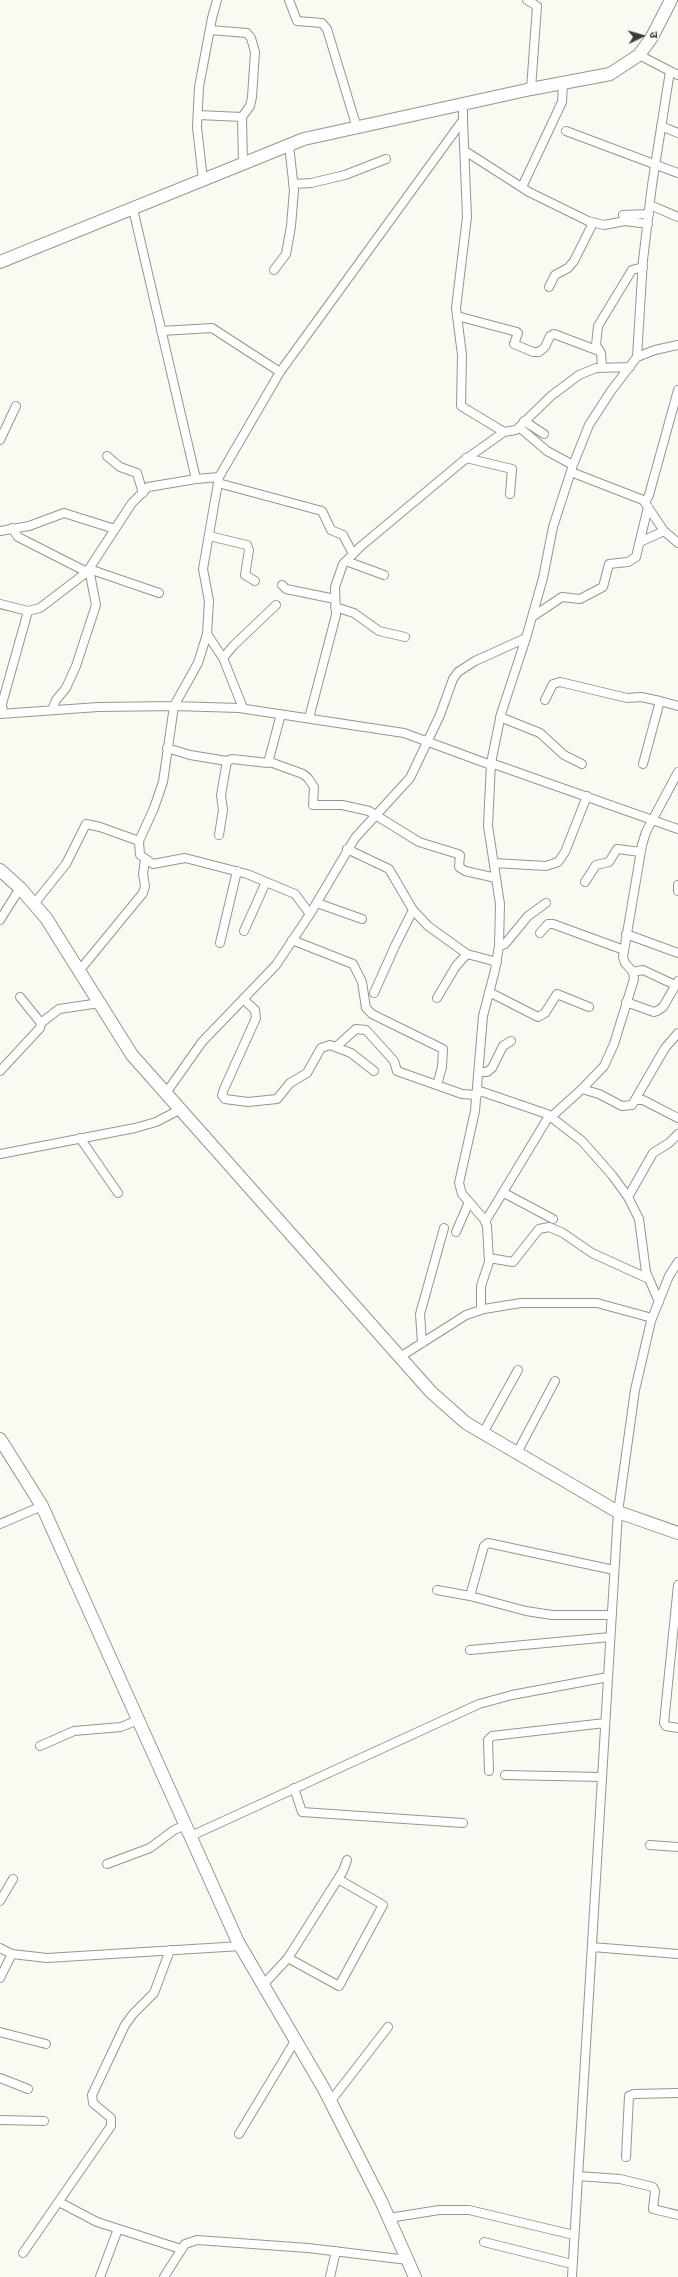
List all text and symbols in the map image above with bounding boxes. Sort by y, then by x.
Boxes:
north arrow [622,16,662,56]
text: उ [646,31,662,39]

